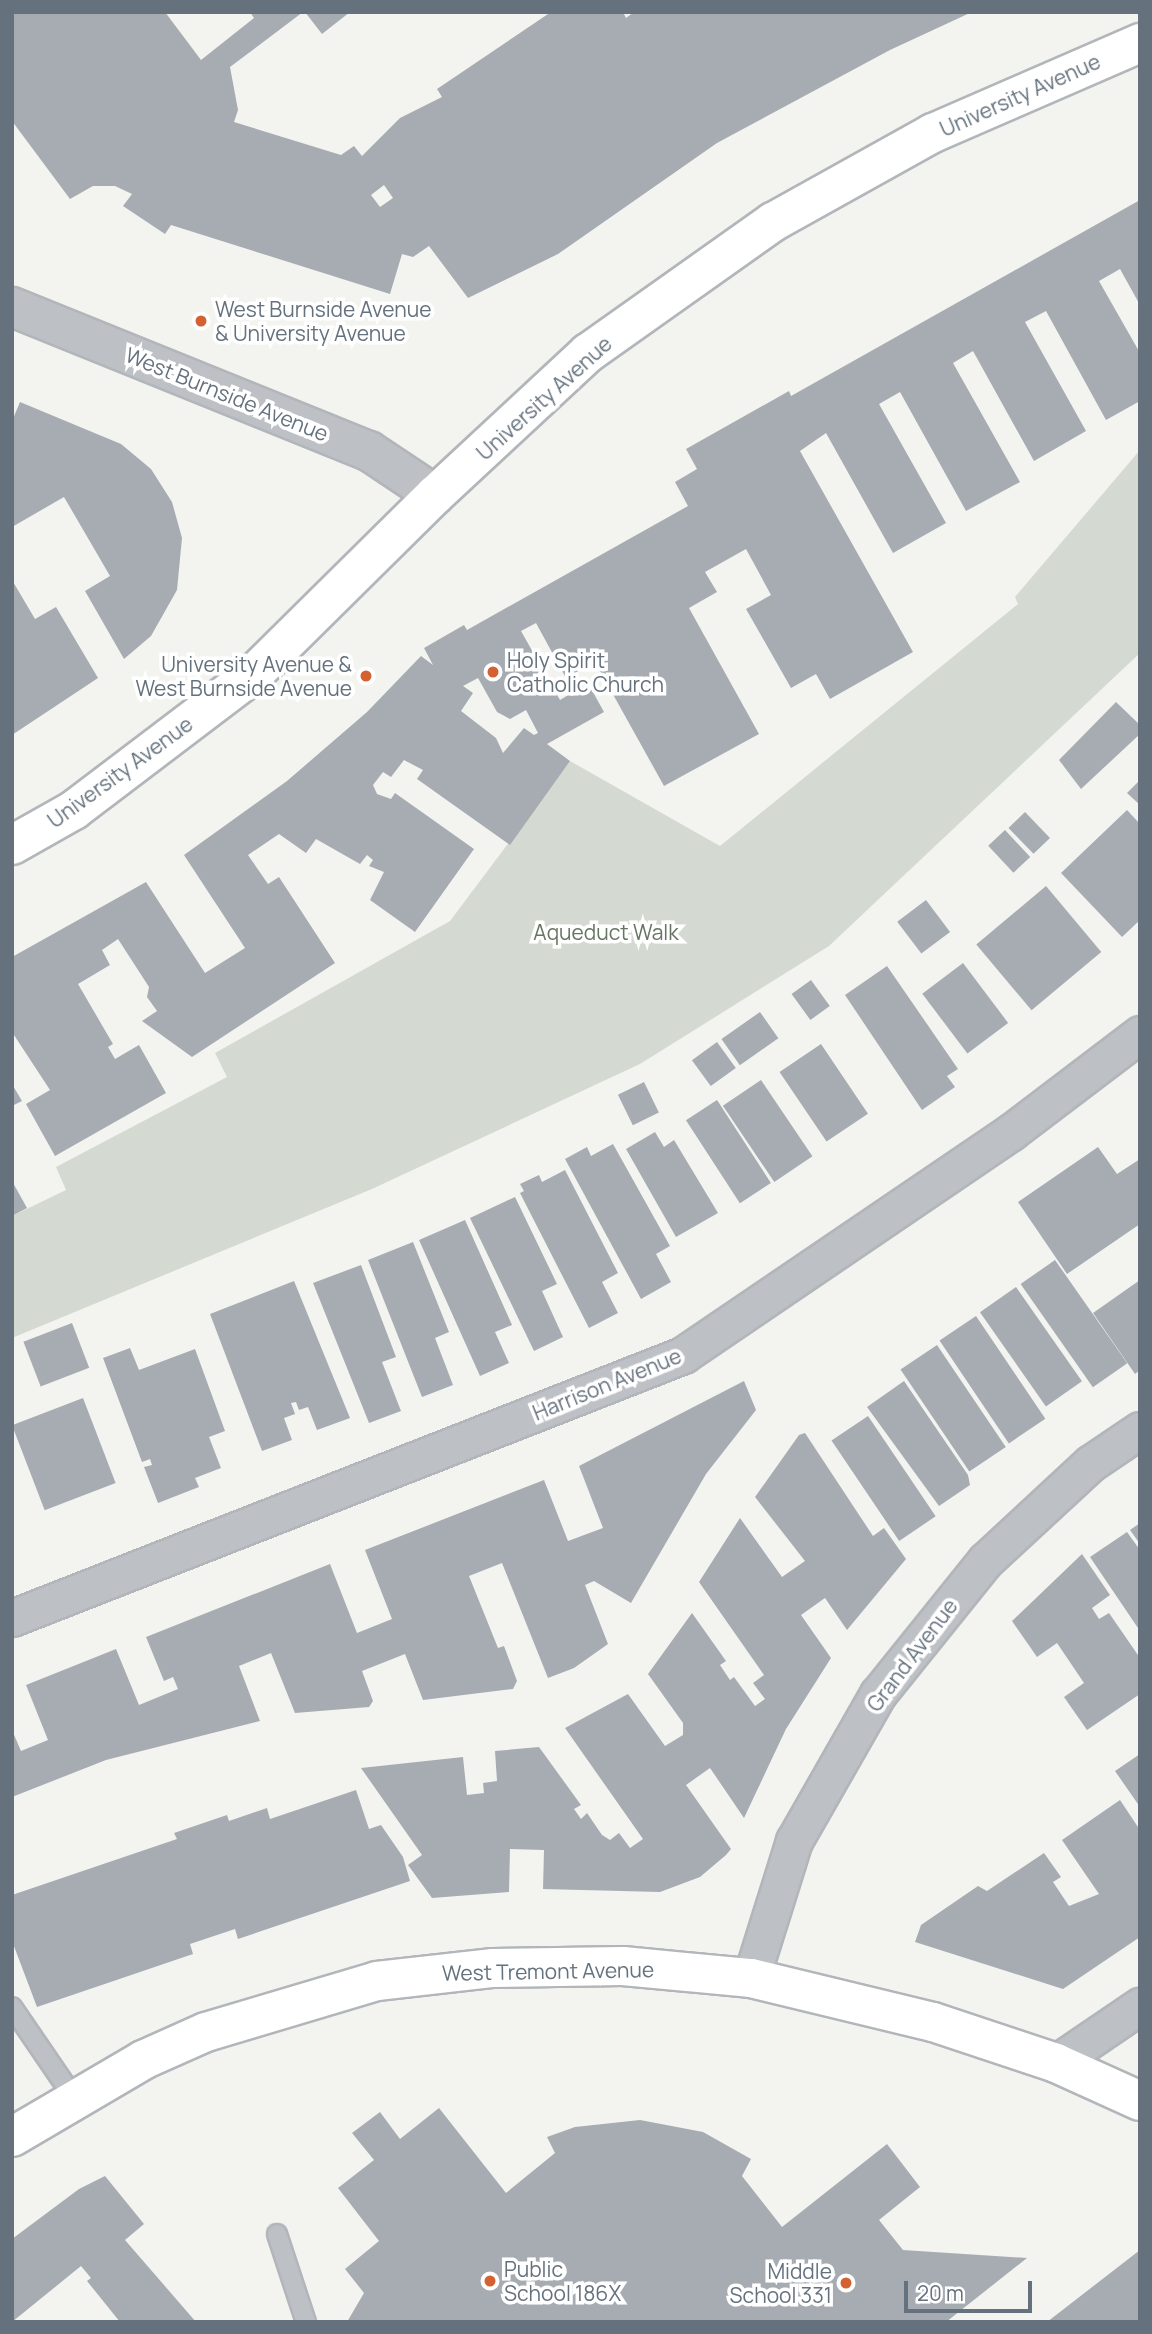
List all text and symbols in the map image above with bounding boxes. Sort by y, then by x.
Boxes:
street label: University Avenue [936,48,1104,142]
place label: West Burnside Avenue & University Avenue [215,296,431,346]
marker: West Burnside Avenue & University Avenue [193,313,209,329]
street label: University Avenue [471,331,617,465]
street label: West Burnside Avenue [122,342,332,446]
place label: Holy Spirit Catholic Church [507,647,664,697]
place label: University Avenue & West Burnside Avenue [136,651,352,701]
marker: Holy Spirit Catholic Church [485,664,501,680]
marker: University Avenue & West Burnside Avenue [358,668,374,684]
street label: University Avenue [43,711,197,833]
park label: Aqueduct Walk [533,919,679,945]
street label: Harrison Avenue [529,1343,685,1425]
street label: Grand Avenue [861,1594,963,1716]
street label: West Tremont Avenue [442,1957,654,1985]
place label: Public School 186X [504,2256,621,2306]
place label: Middle School 331 [730,2258,832,2308]
scale bar [907,2268,1035,2312]
marker: Public School 186X [482,2273,498,2289]
marker: Middle School 331 [838,2275,854,2291]
text: 20 m [917,2279,964,2307]

